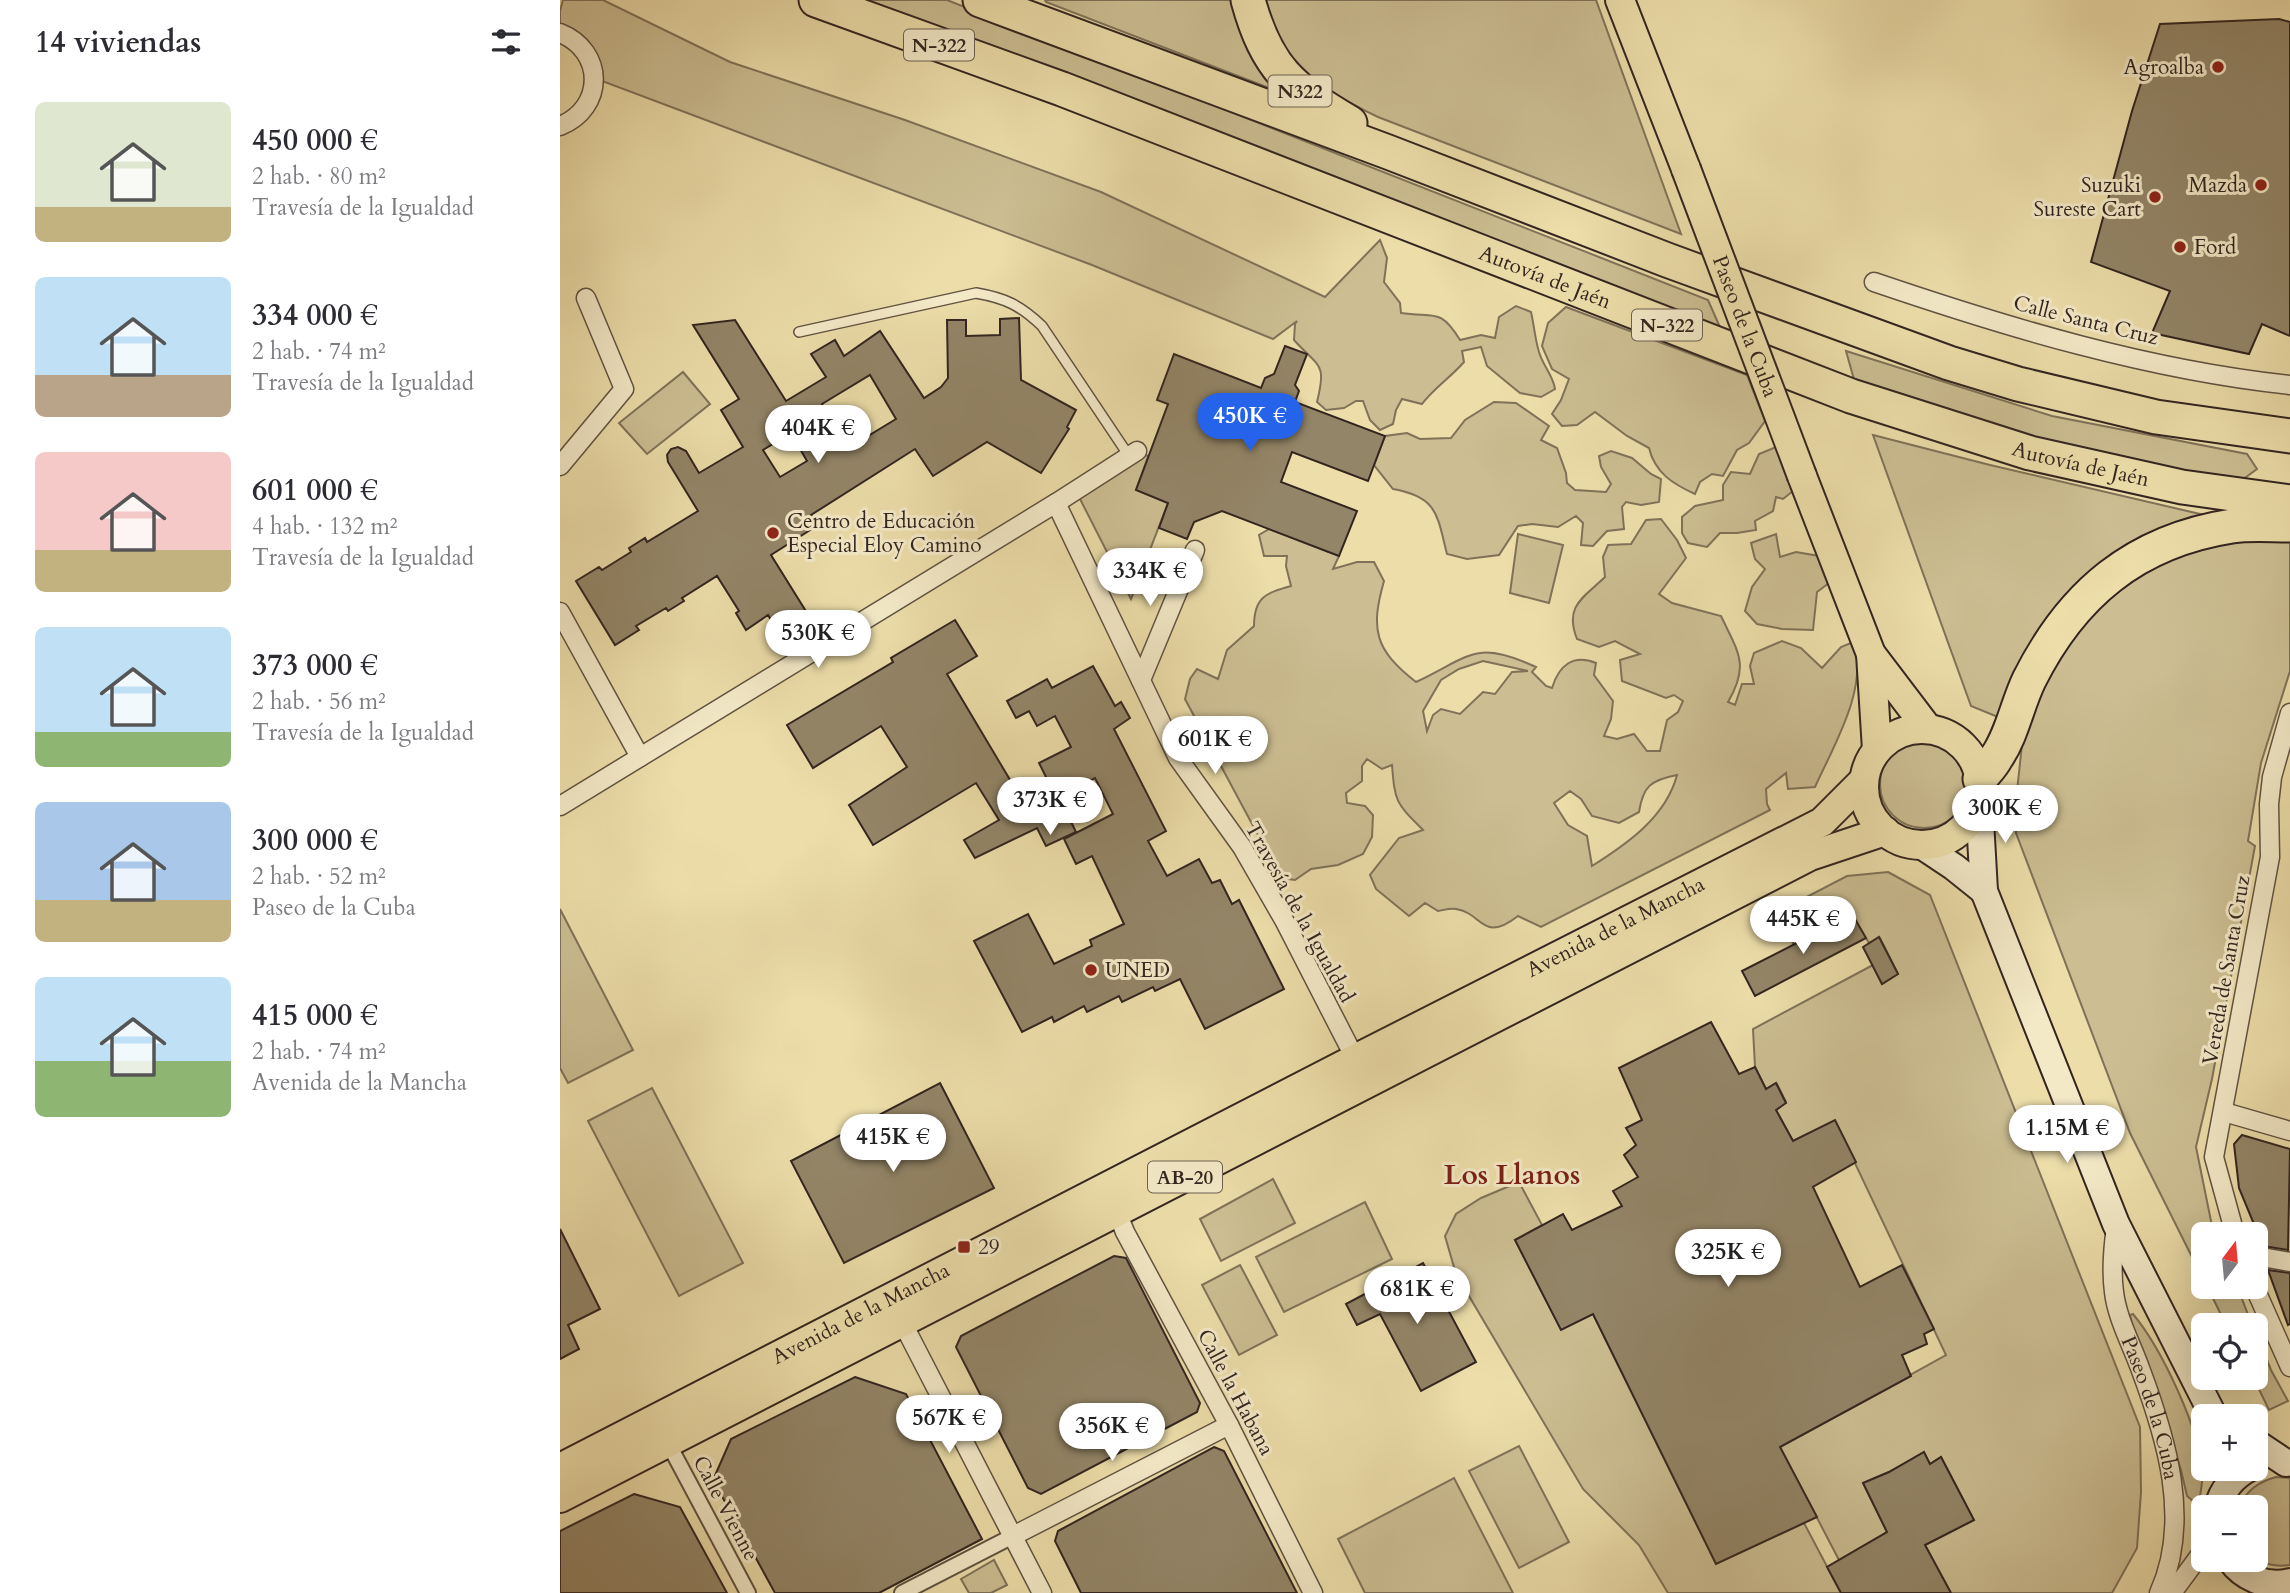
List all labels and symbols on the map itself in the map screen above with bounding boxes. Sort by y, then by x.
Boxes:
road number: N-322 [904,30,974,60]
place label: Agroalba [2124,53,2204,82]
marker: Agroalba [2210,59,2226,75]
road number: N322 [1268,76,1332,106]
place label: Suzuki Sureste Cart [2033,171,2141,224]
place label: Mazda [2189,171,2247,200]
marker: Mazda [2253,177,2269,193]
marker: Suzuki Sureste Cart [2147,189,2163,205]
place label: Ford [2194,233,2236,262]
street label: Autovía de Jaén [1475,239,1615,316]
marker: Ford [2172,239,2188,255]
street label: Paseo de la Cuba [1705,251,1785,401]
street label: Calle Santa Cruz [2010,288,2162,353]
road number: N-322 [1632,310,1702,340]
pin: 450K € [1193,393,1307,453]
pin: 404K € [761,406,875,465]
street label: Autovía de Jaén [2008,434,2152,494]
place label: Centro de Educación Especial Eloy Camino [787,507,982,560]
marker: Centro de Educación Especial Eloy Camino [765,525,781,541]
pin: 334K € [1093,548,1207,608]
pin: 530K € [761,610,875,670]
pin: 601K € [1158,716,1272,776]
pin: 373K € [993,778,1107,837]
pin: 300K € [1948,786,2062,845]
street label: Travesía de la Igualdad [1238,817,1361,1008]
street label: Avenida de la Mancha [1521,870,1710,985]
street label: Vereda de Santa Cruz [2196,872,2258,1067]
pin: 445K € [1746,897,1860,956]
place label: UNED [1105,956,1170,985]
marker: UNED [1083,962,1099,978]
pin: 1.15M € [2002,1106,2132,1165]
pin: 415K € [836,1114,950,1174]
district label: Los Llanos [1444,1156,1580,1194]
road number: AB-20 [1148,1162,1222,1192]
north arrow [2191,1222,2268,1298]
pin: 325K € [1671,1230,1785,1289]
place label: 29 [978,1233,1000,1262]
marker: 29 [956,1239,972,1255]
street label: Avenida de la Mancha [767,1256,955,1372]
pin: 681K € [1360,1266,1474,1326]
street label: Calle la Habana [1190,1324,1281,1460]
street label: Paseo de la Cuba [2114,1332,2185,1482]
pin: 567K € [892,1396,1006,1455]
pin: 356K € [1055,1404,1169,1463]
street label: Calle Vienne [686,1451,765,1566]

